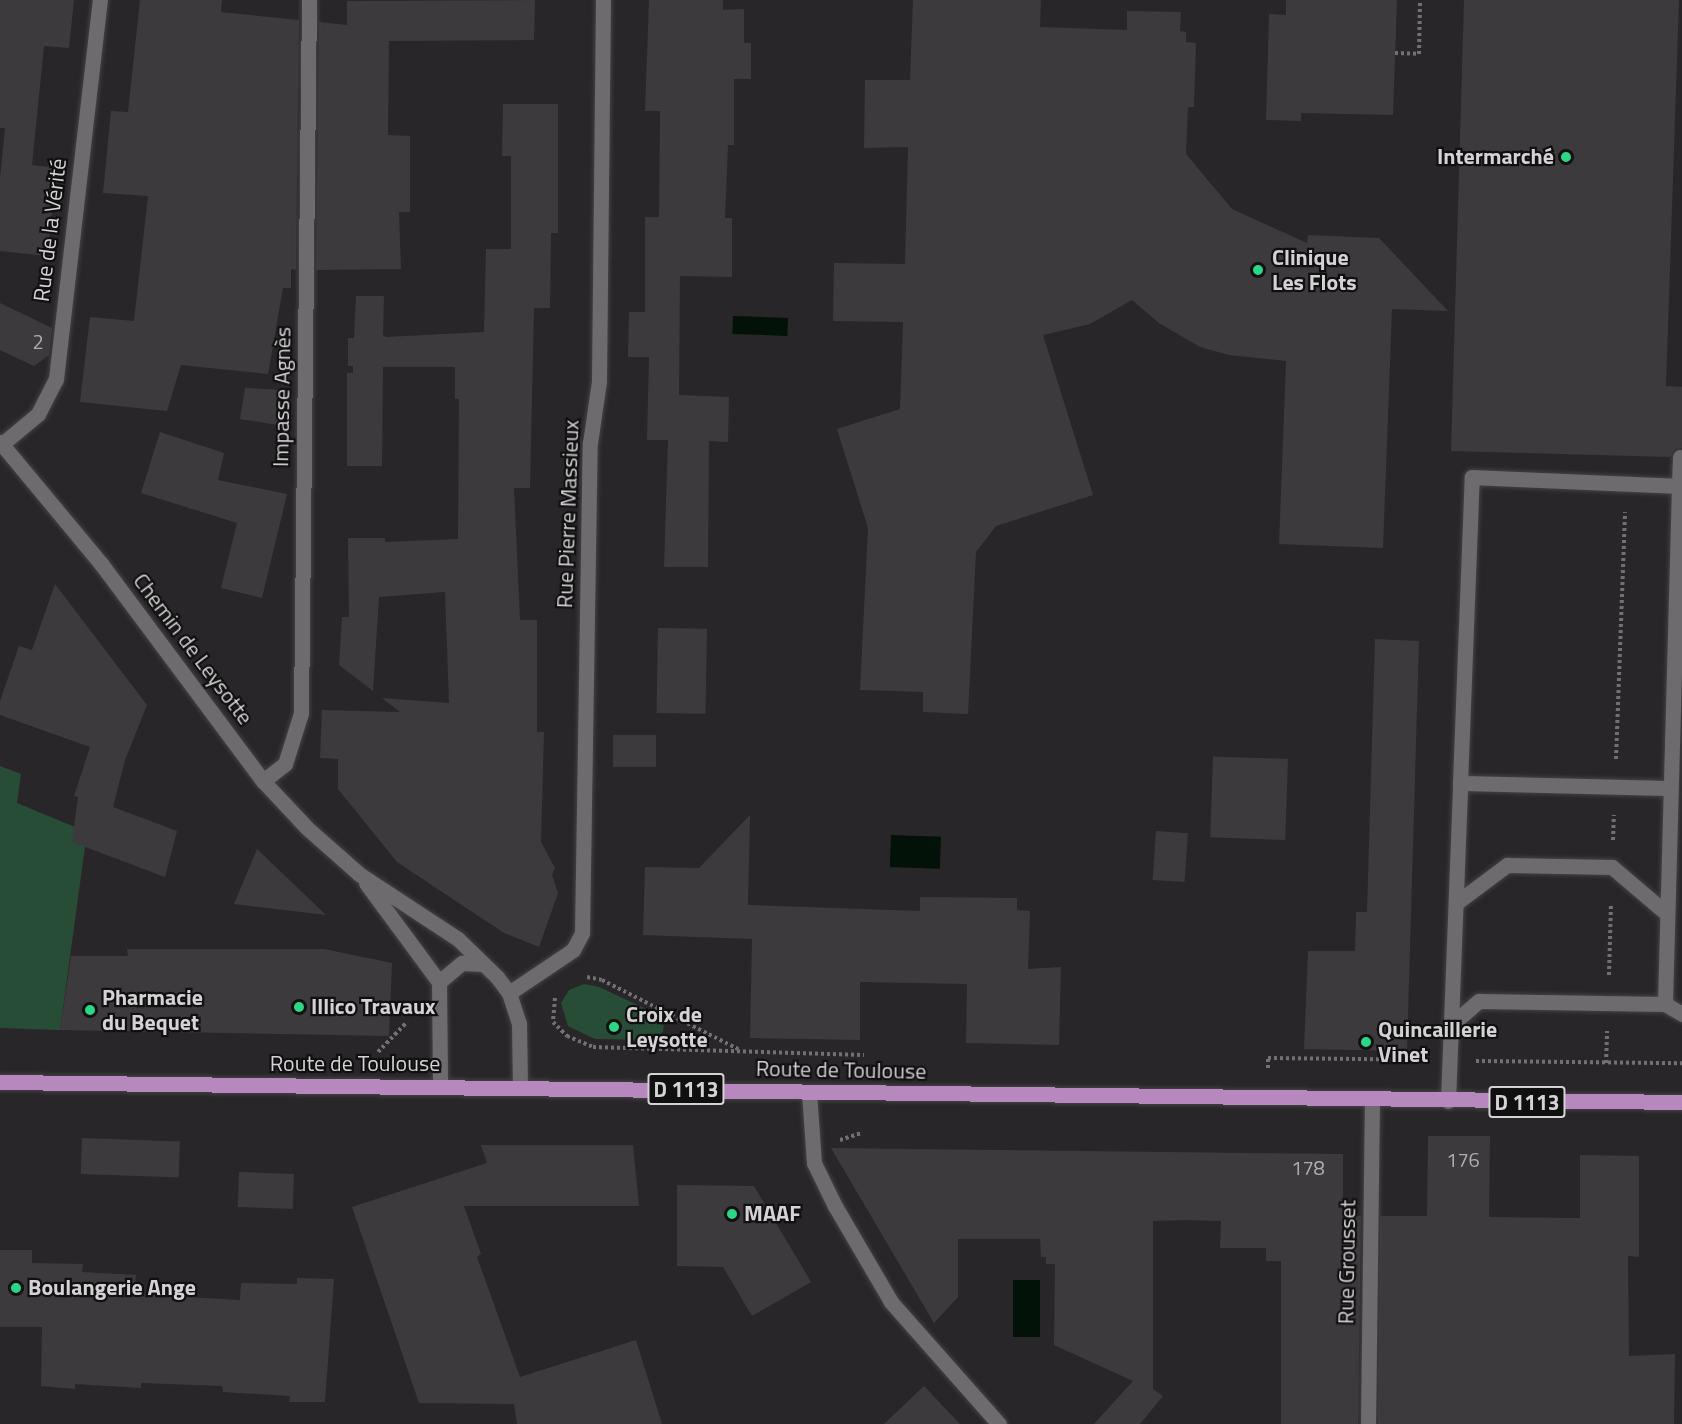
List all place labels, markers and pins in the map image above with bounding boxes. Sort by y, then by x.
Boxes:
place label: Intermarché [1437,144,1554,170]
marker: Intermarché [1559,150,1573,164]
place label: Clinique Les Flots [1272,244,1357,296]
marker: Clinique Les Flots [1249,261,1267,279]
place label: Pharmacie du Bequet [102,984,203,1036]
place label: Illico Travaux [311,994,435,1020]
marker: Illico Travaux [292,1000,306,1014]
place label: Croix de Leysotte [626,1001,708,1052]
marker: Pharmacie du Bequet [83,1003,97,1017]
place label: Quincaillerie Vinet [1378,1016,1497,1068]
marker: Croix de Leysotte [607,1020,621,1034]
marker: Quincaillerie Vinet [1359,1035,1373,1049]
place label: MAAF [744,1201,801,1227]
marker: MAAF [725,1207,739,1221]
place label: Boulangerie Ange [28,1275,196,1301]
marker: Boulangerie Ange [9,1281,23,1295]

